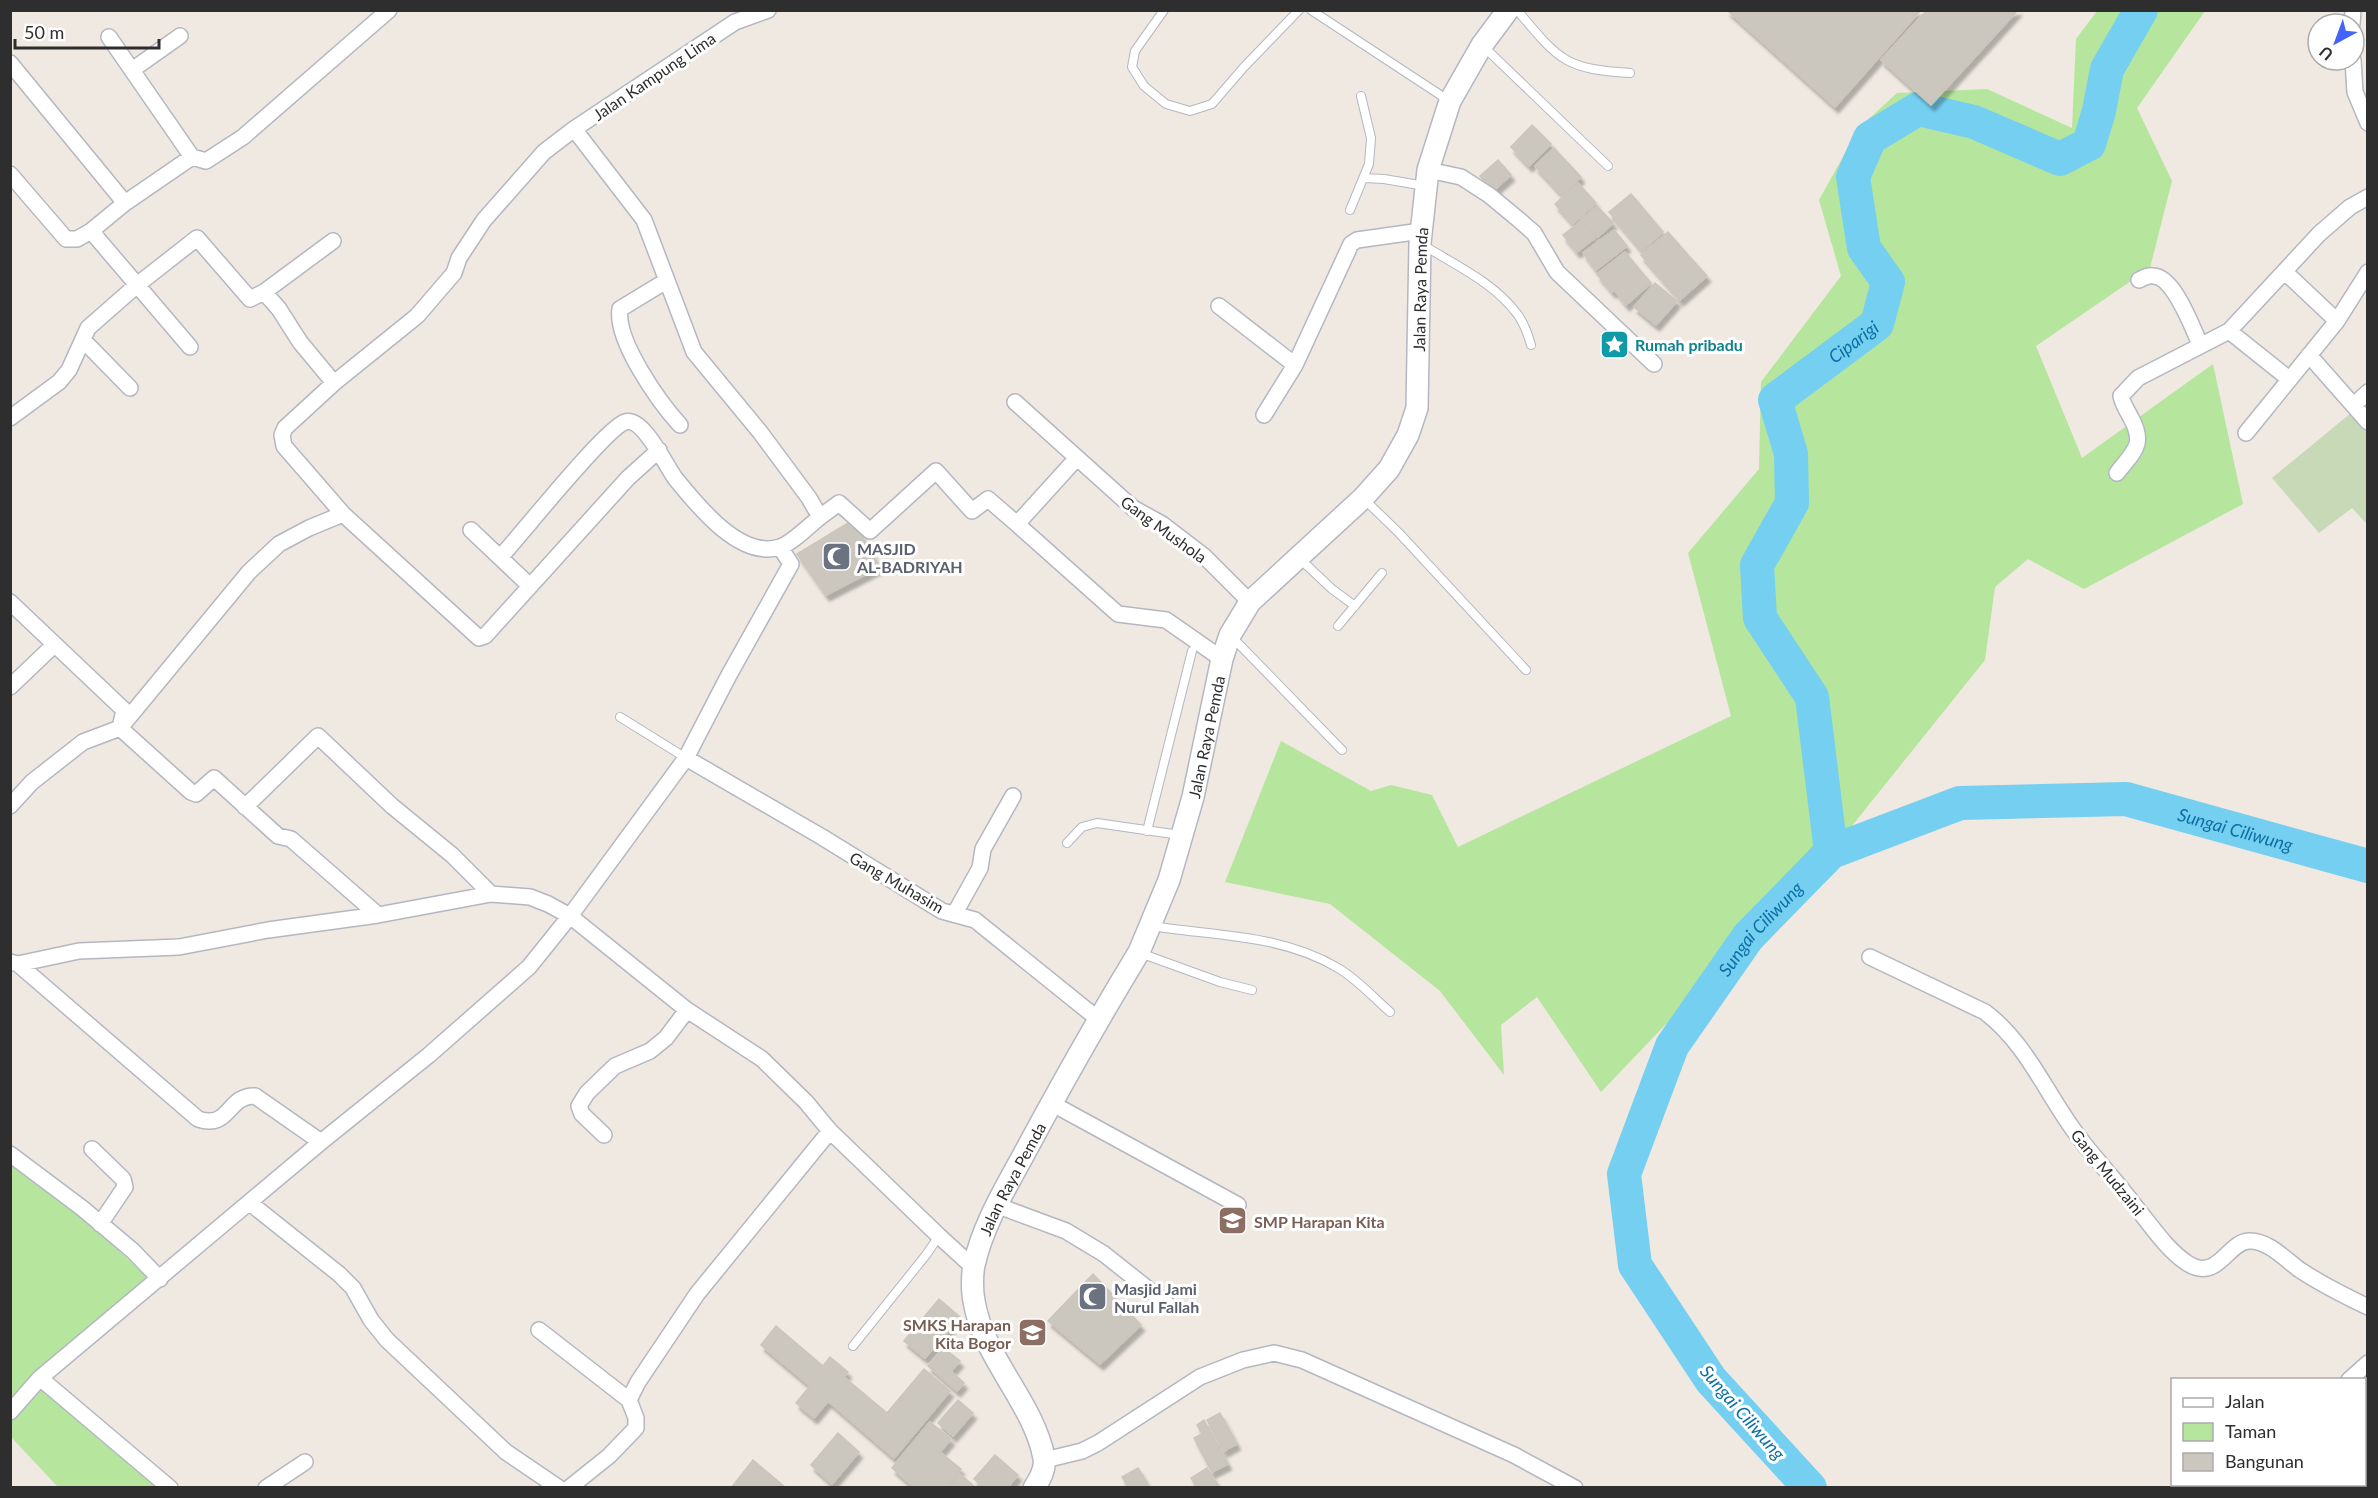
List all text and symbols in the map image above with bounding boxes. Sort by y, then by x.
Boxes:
scale bar [15,12,159,50]
north arrow [2306,12,2366,72]
text: 50 m [24,21,64,43]
street label: Jalan Kampung Lima [589,28,719,124]
text: U [2315,43,2337,65]
street label: Jalan Raya Pemda [1409,226,1431,352]
water label: Ciparigi [1824,316,1883,368]
place icon: Rumah pribadu [1598,328,1630,360]
place label: Rumah pribadu [1635,335,1743,354]
street label: Gang Mushola [1117,492,1211,566]
place label: MASJID AL-BADRIYAH [856,539,963,576]
mosque icon: MASJID AL-BADRIYAH [820,541,852,573]
street label: Jalan Raya Pemda [1184,674,1228,800]
water label: Sungai Ciliwung [2175,803,2296,856]
street label: Gang Muhasim [847,847,947,917]
water label: Sungai Ciliwung [1713,876,1808,980]
street label: Jalan Raya Pemda [975,1119,1049,1238]
street label: Gang Mudzaini [2067,1125,2149,1219]
school or university icon: SMP Harapan Kita [1217,1205,1249,1237]
place label: SMP Harapan Kita [1254,1212,1385,1231]
place label: Masjid Jami Nurul Fallah [1114,1279,1199,1316]
mosque icon: Masjid Jami Nurul Fallah [1077,1281,1109,1313]
place label: SMKS Harapan Kita Bogor [903,1315,1011,1352]
school or university icon: SMKS Harapan Kita Bogor [1016,1317,1048,1349]
water label: Sungai Ciliwung [1696,1360,1790,1464]
legend [2171,1378,2366,1486]
text: Jalan [2225,1390,2264,1412]
text: Taman [2225,1420,2276,1442]
text: Bangunan [2225,1450,2304,1472]

